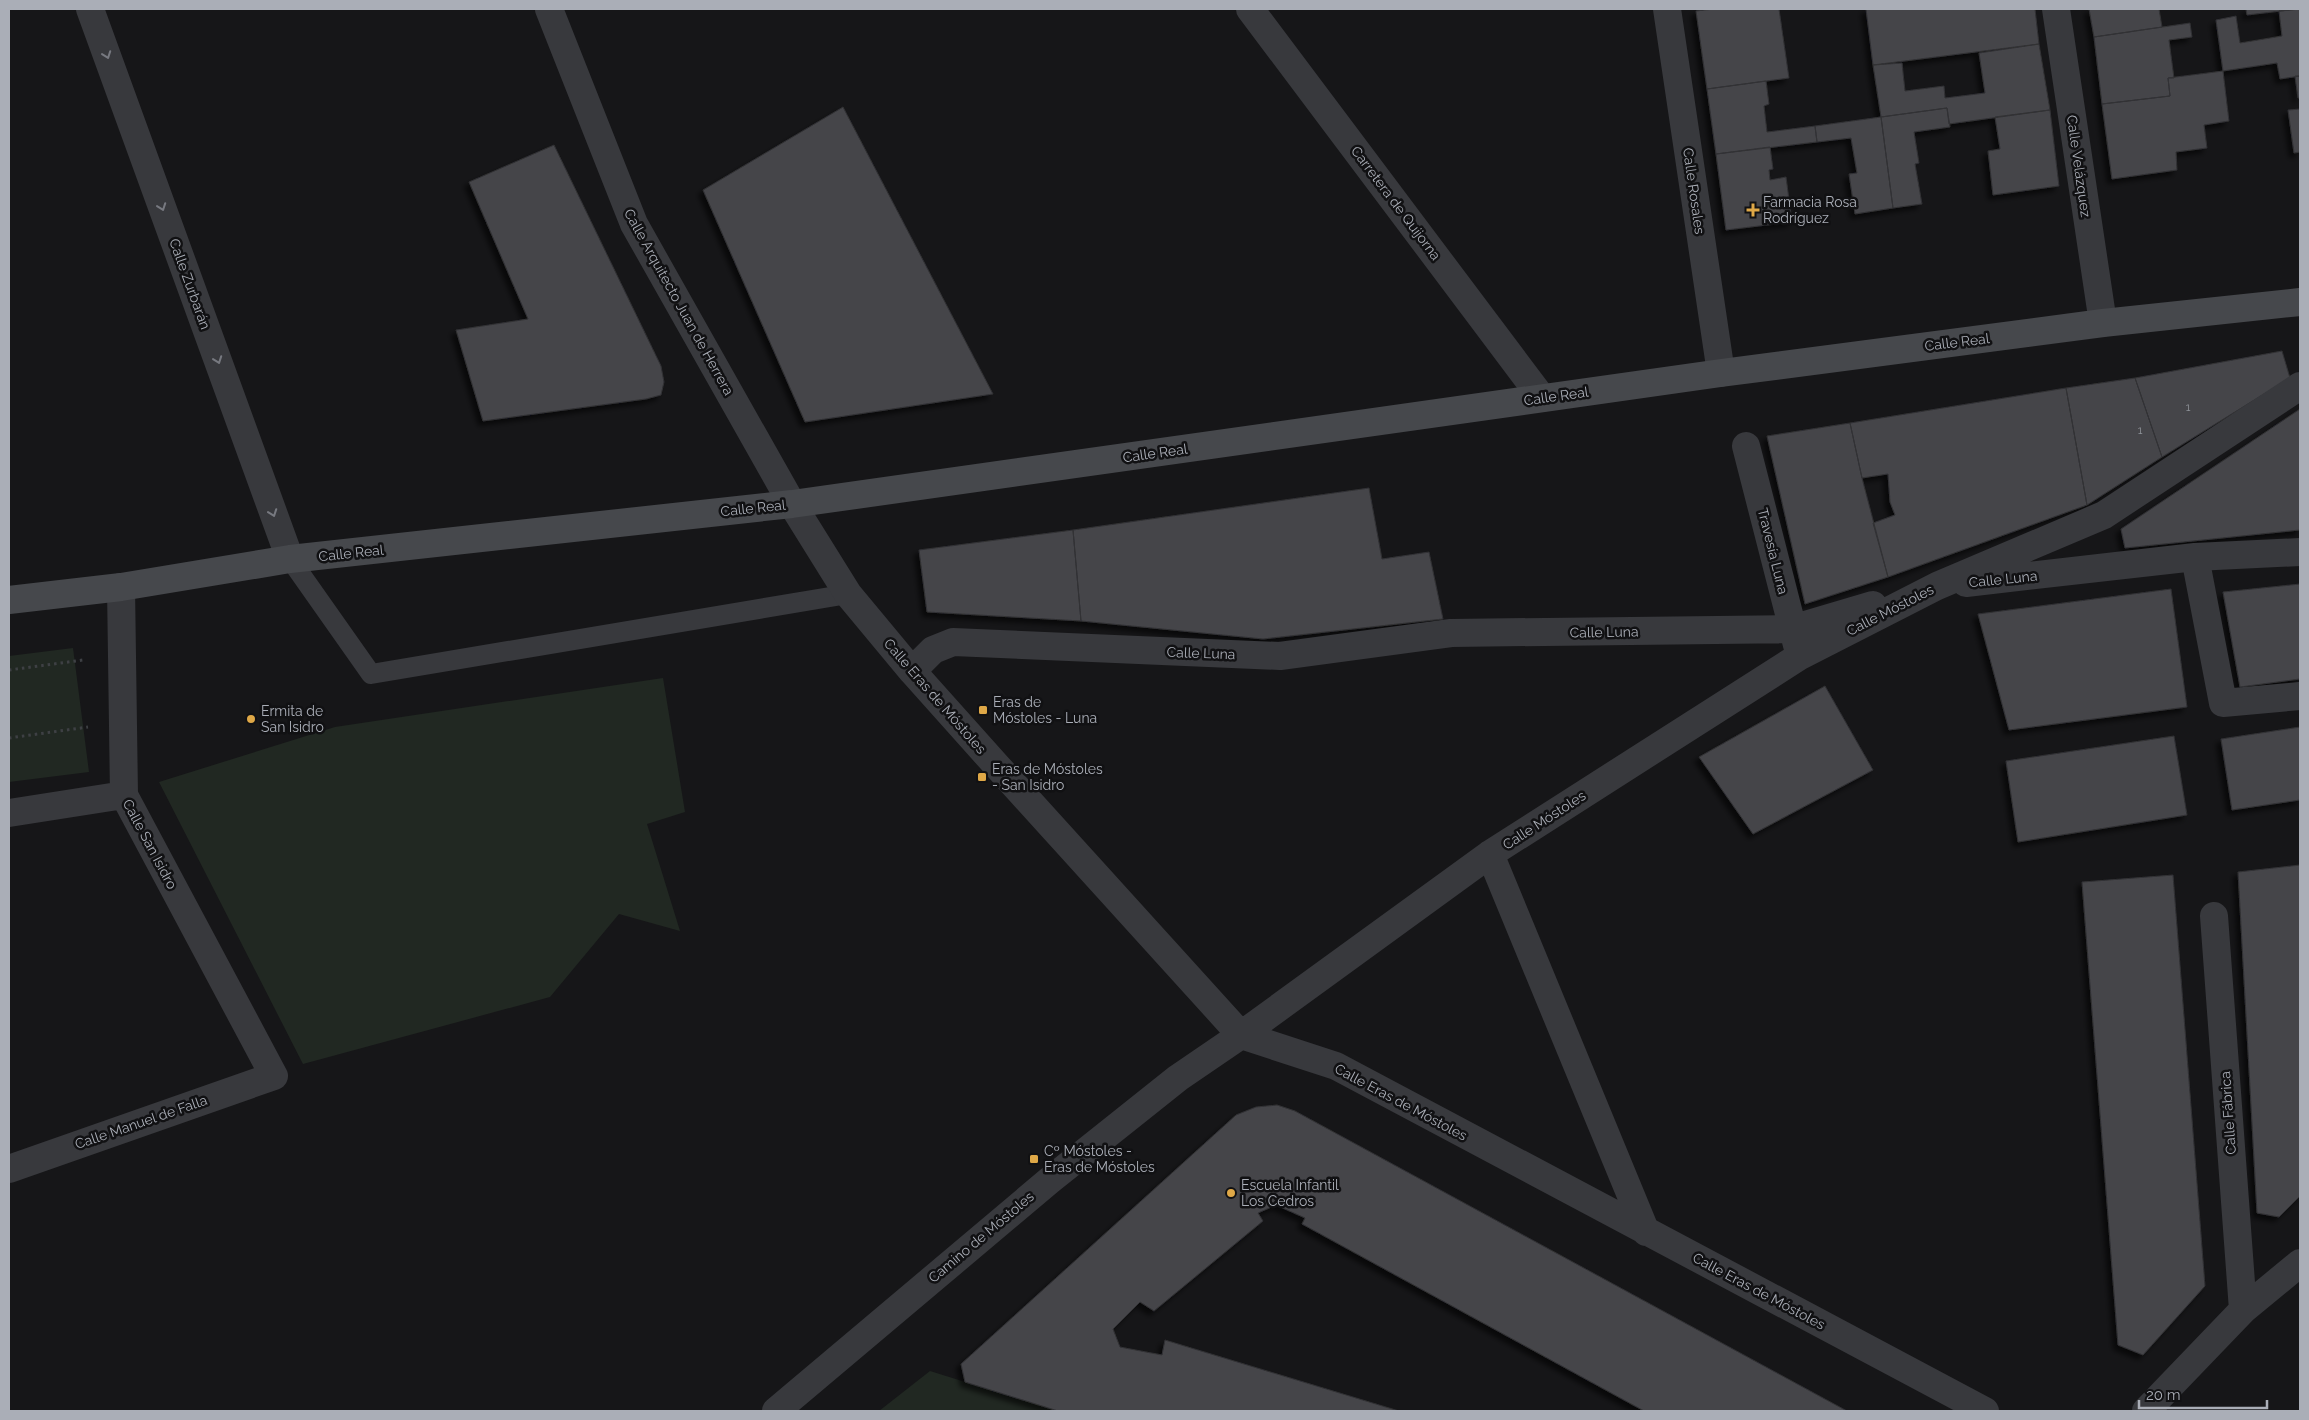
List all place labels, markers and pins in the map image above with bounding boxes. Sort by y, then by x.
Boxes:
place label: Farmacia Rosa Rodríguez [1763,194,1857,226]
marker: Farmacia Rosa Rodríguez [1747,204,1759,216]
place label: Eras de Móstoles - Luna [993,694,1097,726]
place label: Ermita de San Isidro [261,703,324,735]
marker: Eras de Móstoles - Luna [977,704,989,716]
marker: Ermita de San Isidro [245,713,257,725]
place label: Eras de Móstoles - San Isidro [992,761,1103,793]
marker: Eras de Móstoles - San Isidro [976,771,988,783]
place label: Cº Móstoles - Eras de Móstoles [1044,1143,1155,1175]
marker: Cº Móstoles - Eras de Móstoles [1028,1153,1040,1165]
place label: Escuela Infantil Los Cedros [1241,1177,1339,1209]
marker: Escuela Infantil Los Cedros [1225,1187,1237,1199]

